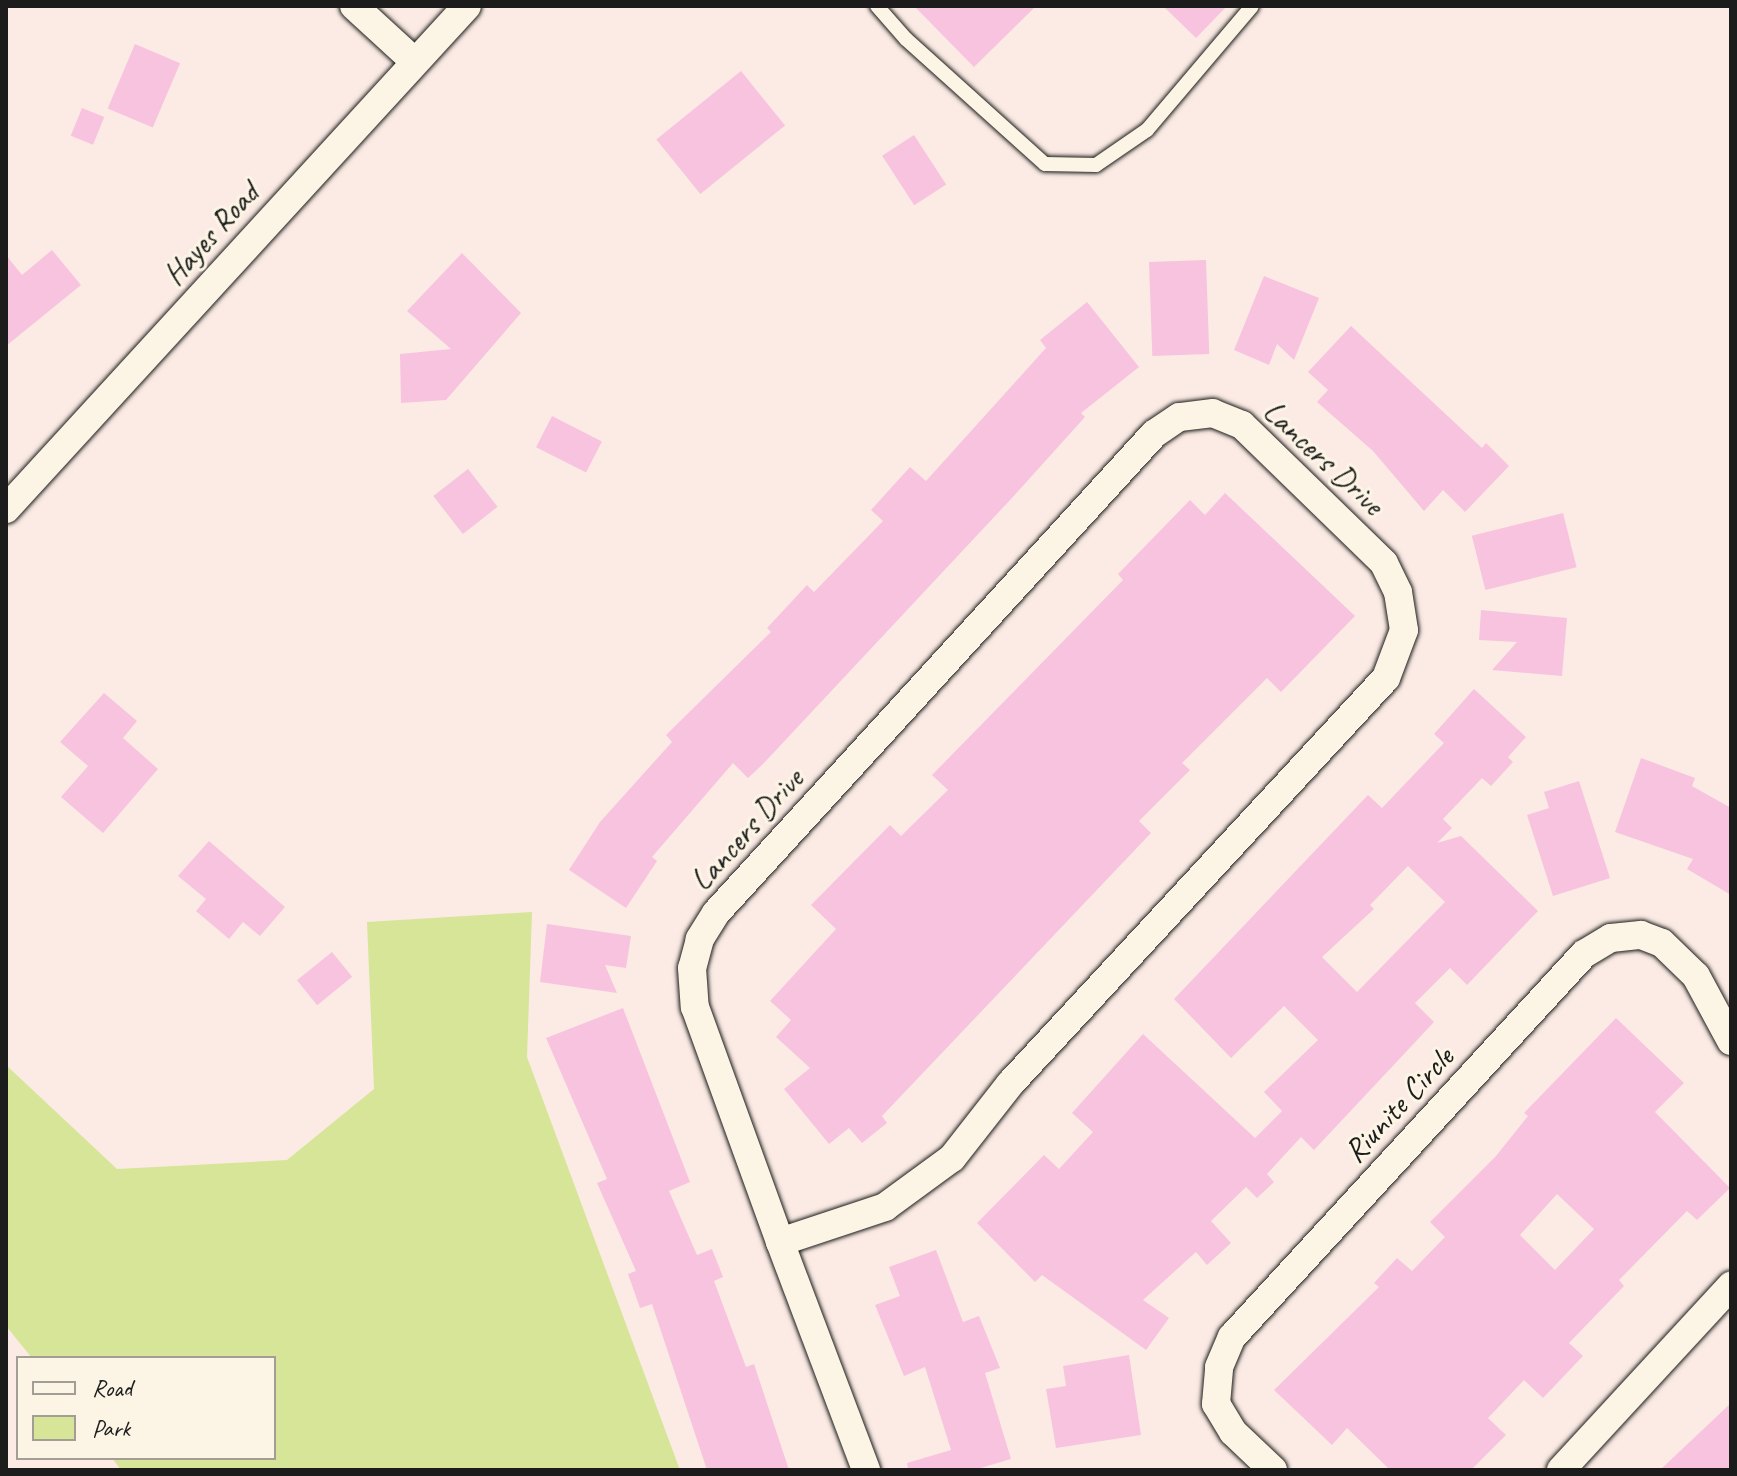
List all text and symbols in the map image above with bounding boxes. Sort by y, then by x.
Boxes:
street label: Hayes Road [155,175,267,293]
street label: Lancers Drive [1255,392,1391,524]
street label: Lancers Drive [682,761,812,899]
street label: Riunite Circle [1336,1039,1462,1171]
legend [16,1356,276,1460]
text: Road [92,1373,132,1403]
text: Park [92,1413,130,1443]

